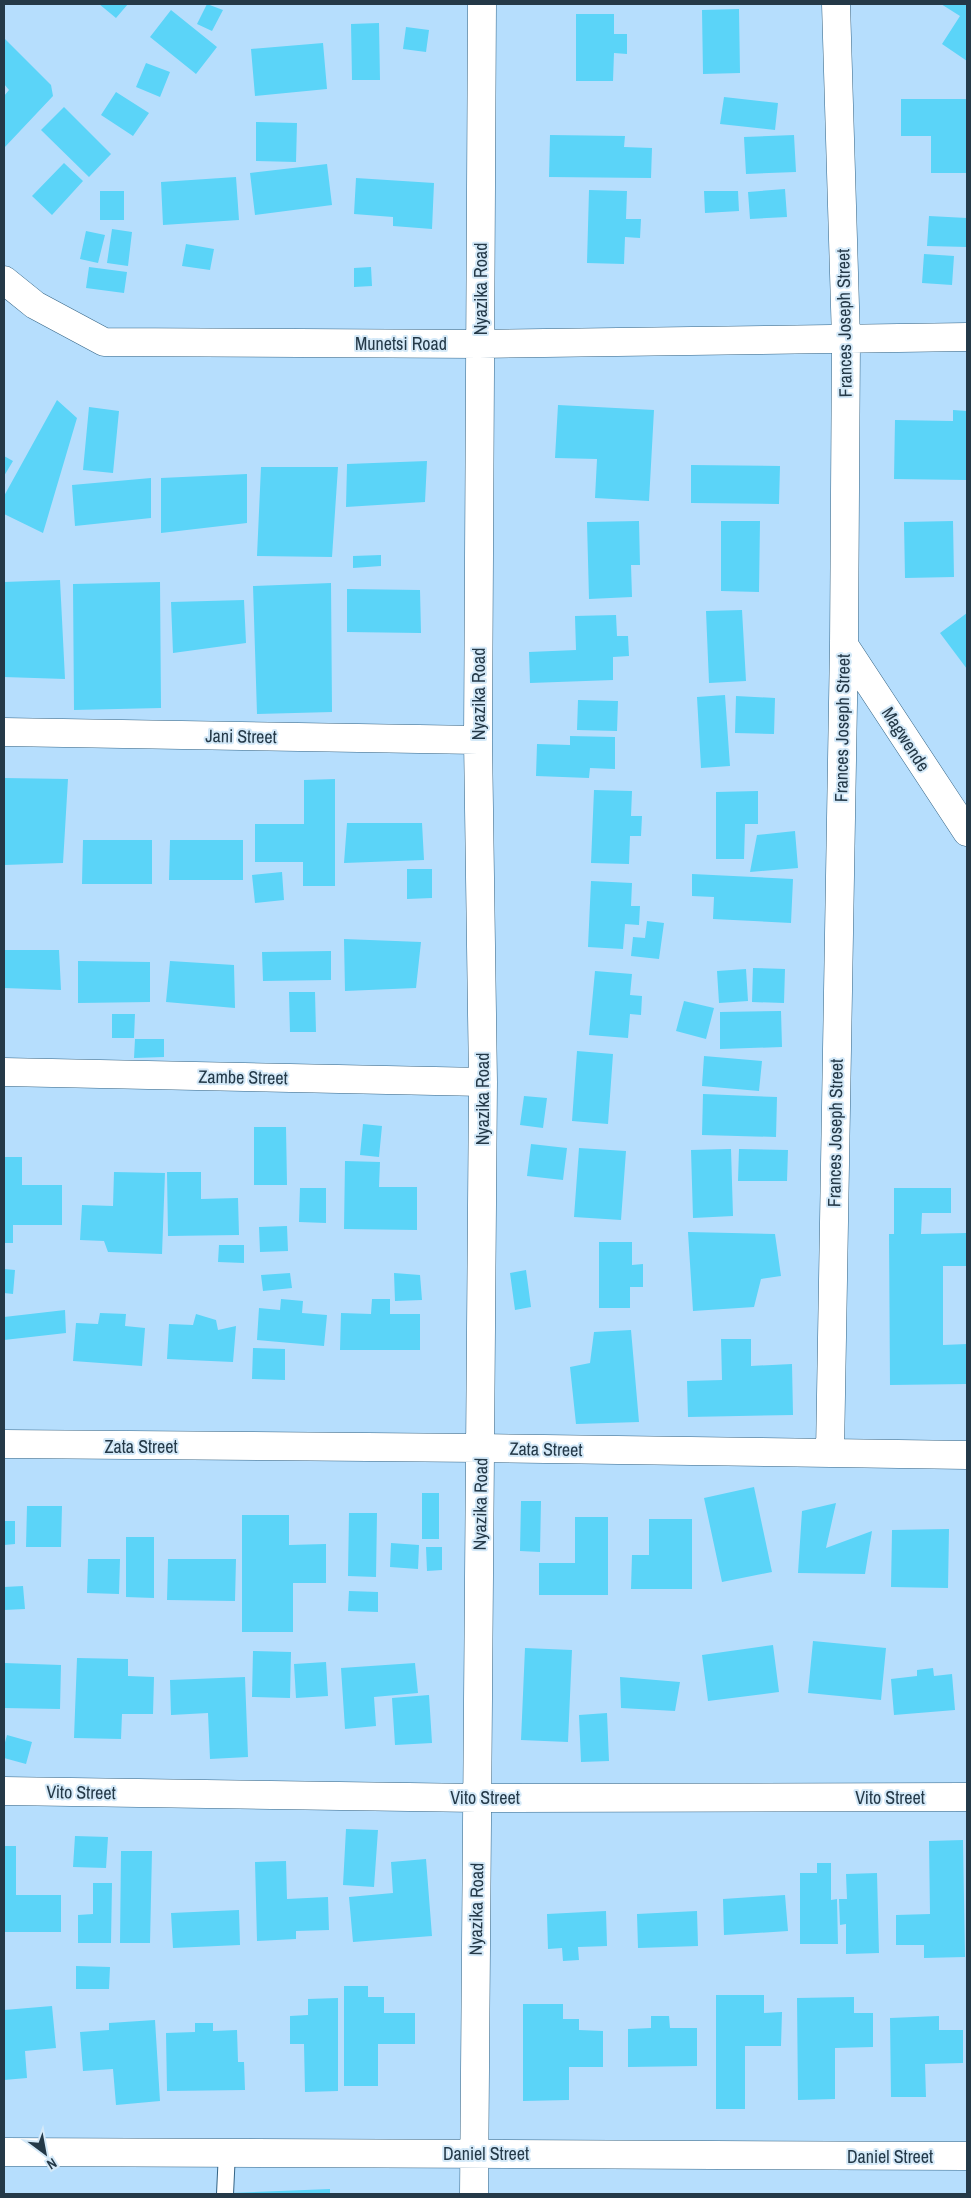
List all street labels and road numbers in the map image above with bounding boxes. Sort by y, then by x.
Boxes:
street label: Nyazika Road [468,243,493,335]
street label: Frances Joseph Street [830,249,858,397]
street label: Munetsi Road [355,331,447,356]
street label: Nyazika Road [466,648,491,740]
street label: Frances Joseph Street [828,654,856,802]
street label: Magwende [876,702,936,776]
street label: Jani Street [205,723,277,749]
street label: Nyazika Road [470,1053,495,1145]
street label: Frances Joseph Street [821,1059,849,1207]
street label: Zambe Street [198,1064,288,1090]
street label: Zata Street [104,1434,178,1459]
street label: Zata Street [509,1436,583,1462]
street label: Nyazika Road [467,1457,493,1551]
street label: Vito Street [46,1779,116,1805]
street label: Vito Street [450,1785,520,1810]
street label: Vito Street [855,1785,925,1810]
street label: Nyazika Road [463,1862,489,1956]
street label: Daniel Street [443,2141,529,2166]
street label: Daniel Street [847,2144,933,2169]

